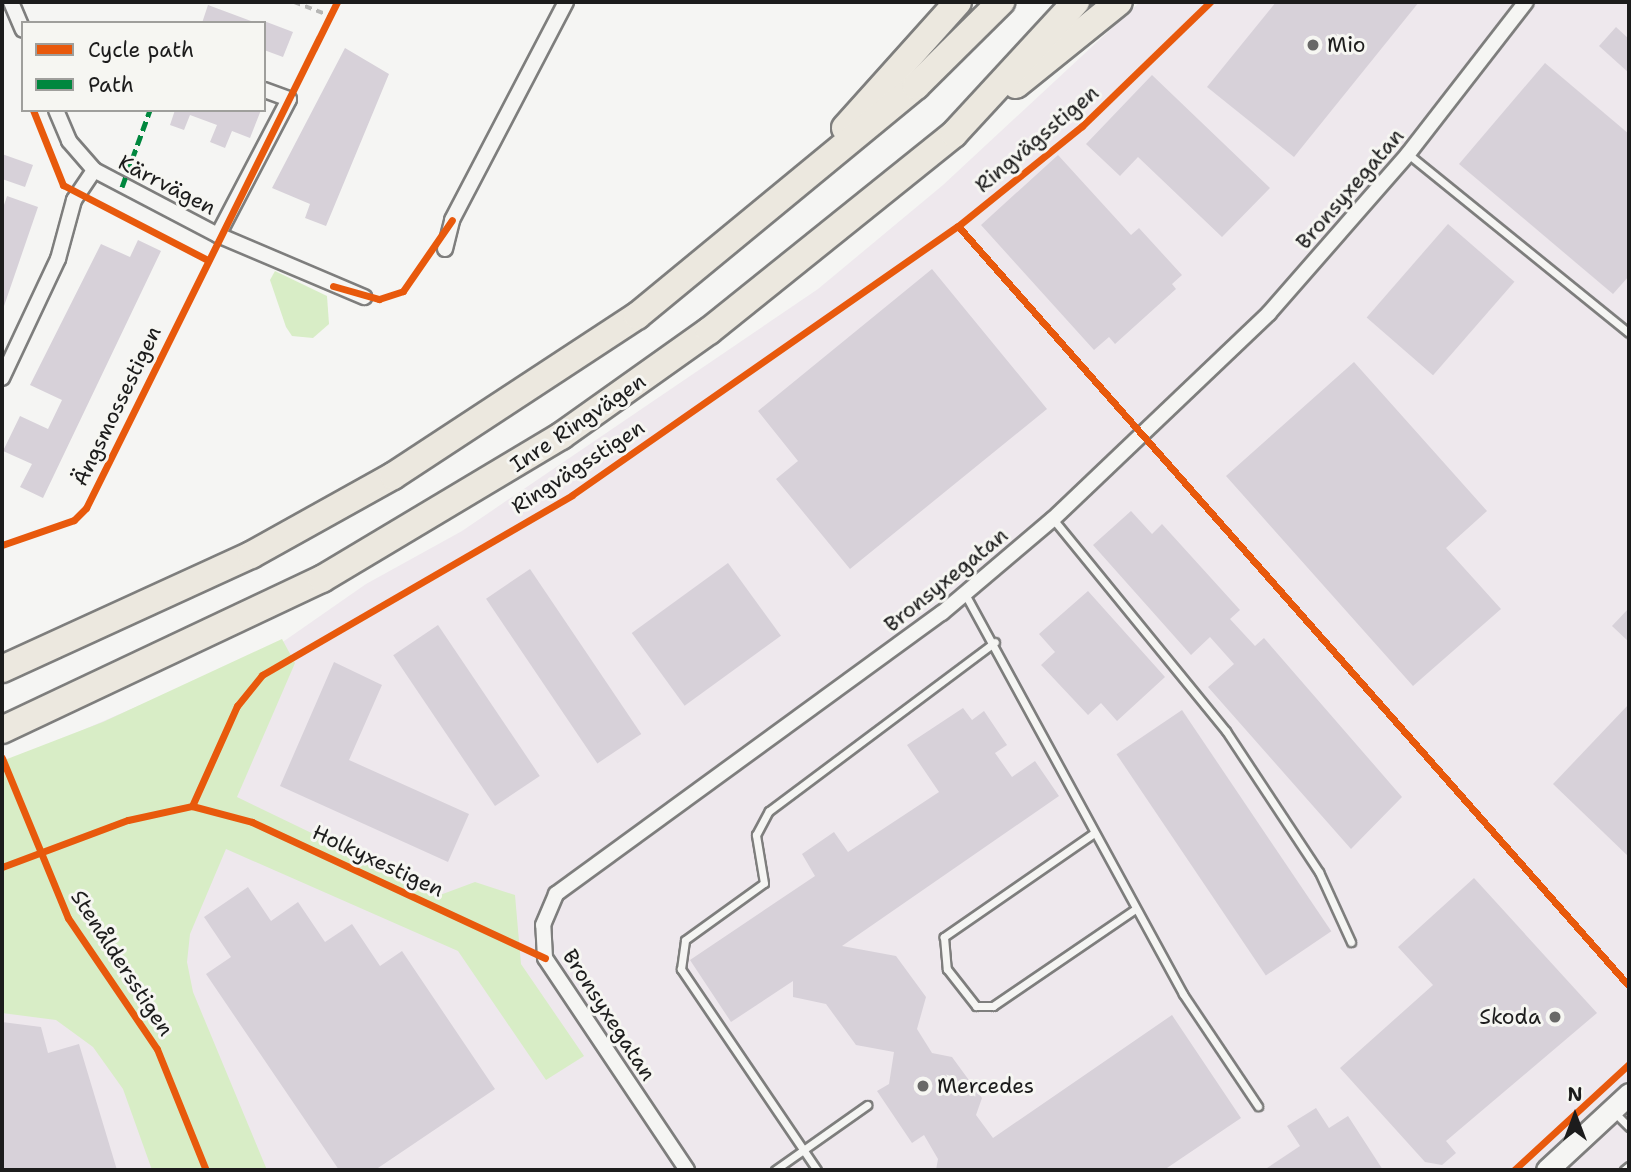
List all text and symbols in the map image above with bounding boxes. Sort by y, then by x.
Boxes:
legend [21,21,266,112]
place label: Mio [1327,32,1365,58]
text: Cycle path [88,36,194,64]
marker: Mio [1305,37,1321,53]
text: Path [88,71,134,99]
street label: Ringvägsstigen [970,80,1104,198]
street label: Bronsyxegatan [1291,124,1409,254]
street label: Kärrvägen [114,150,220,220]
street label: Ängsmossestigen [67,322,167,490]
street label: Inre Ringvägen [506,368,650,478]
street label: Ringvägsstigen [507,415,649,519]
street label: Bronsyxegatan [879,523,1013,637]
street label: Holkyxestigen [308,820,448,902]
street label: Stenåldersstigen [65,885,179,1041]
street label: Bronsyxegatan [557,945,661,1085]
place label: Skoda [1479,1004,1541,1030]
marker: Skoda [1547,1009,1563,1025]
place label: Mercedes [937,1073,1034,1099]
marker: Mercedes [915,1078,931,1094]
north arrow [1540,1081,1610,1151]
text: N [1567,1082,1583,1107]

